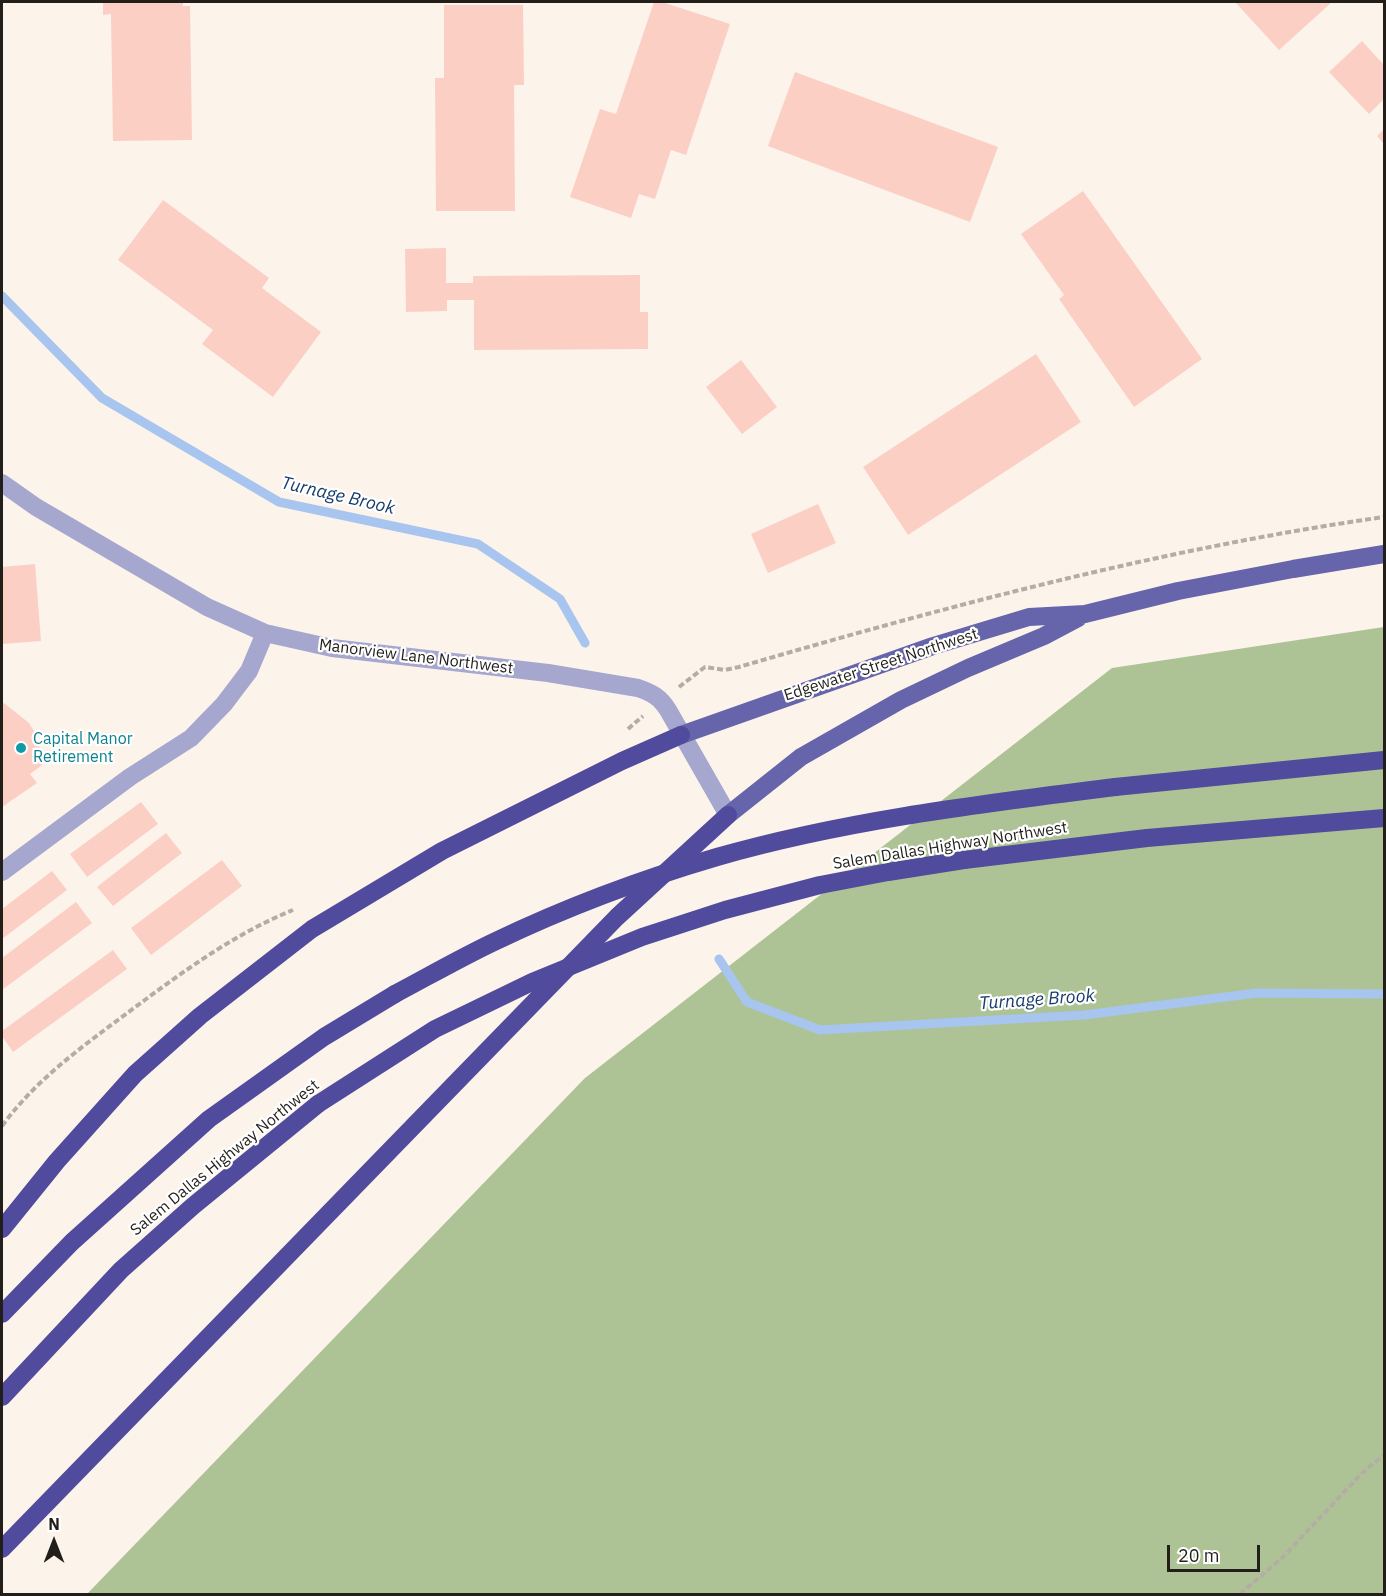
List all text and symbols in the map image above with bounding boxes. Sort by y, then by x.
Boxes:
water label: Turnage Brook [279,472,397,520]
street label: Edgewater Street Northwest [782,625,980,705]
street label: Manorview Lane Northwest [318,636,514,678]
place label: Capital Manor Retirement [33,729,133,767]
marker: Capital Manor Retirement [14,741,28,755]
street label: Salem Dallas Highway Northwest [831,818,1069,874]
water label: Turnage Brook [978,985,1096,1015]
street label: Salem Dallas Highway Northwest [127,1076,323,1240]
north arrow [24,1512,84,1572]
text: N [48,1514,60,1534]
scale bar [1170,1533,1263,1571]
text: 20 m [1178,1544,1220,1567]

